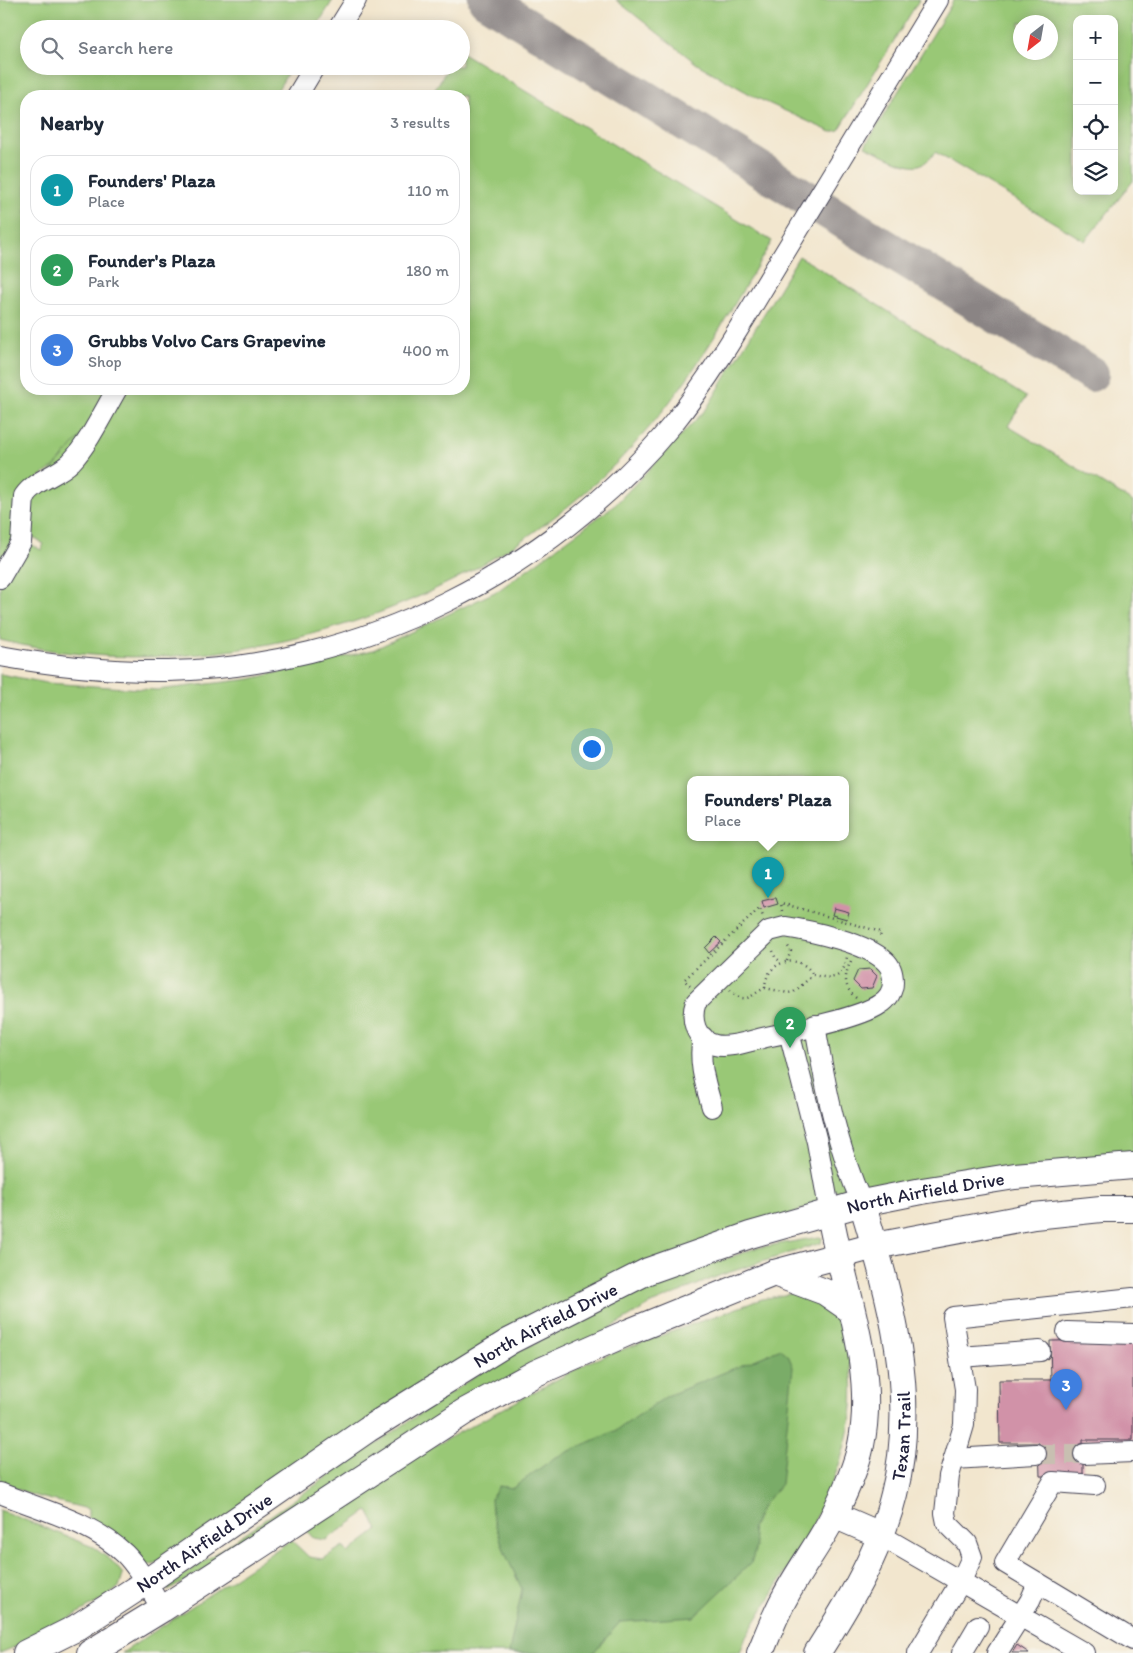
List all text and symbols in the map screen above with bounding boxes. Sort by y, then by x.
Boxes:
north arrow [1013,15,1058,60]
map controls [1073,15,1118,195]
button: + [1073,15,1118,60]
search box [20,20,470,75]
icon: search [38,34,66,62]
text: Search here [78,36,173,59]
button: − [1073,60,1118,105]
button: locate [1073,105,1118,150]
text: Nearby [40,110,104,135]
text: 3 results [390,113,450,132]
button: layers [1073,150,1118,195]
text: Founders' Plaza [88,169,215,192]
text: 1 [53,181,61,200]
text: 110 m [407,181,449,200]
text: Place [88,192,125,211]
text: Founder's Plaza [88,249,215,272]
text: 2 [53,261,61,280]
text: 180 m [406,261,449,280]
text: Park [88,272,119,291]
text: Grubbs Volvo Cars Grapevine [88,329,326,352]
text: 3 [53,341,61,360]
text: 400 m [403,341,449,360]
text: Shop [88,352,122,371]
your location [579,736,605,762]
popup [687,776,849,841]
text: Founders' Plaza [704,788,832,811]
text: Place [704,811,741,830]
pin: 1 [752,857,784,898]
pin: 2 [774,1007,806,1048]
street label: North Airfield Drive [844,1167,1006,1219]
street label: North Airfield Drive [469,1277,621,1373]
pin: 3 [1050,1369,1082,1410]
street label: Texan Trail [886,1390,916,1483]
street label: North Airfield Drive [132,1488,277,1598]

